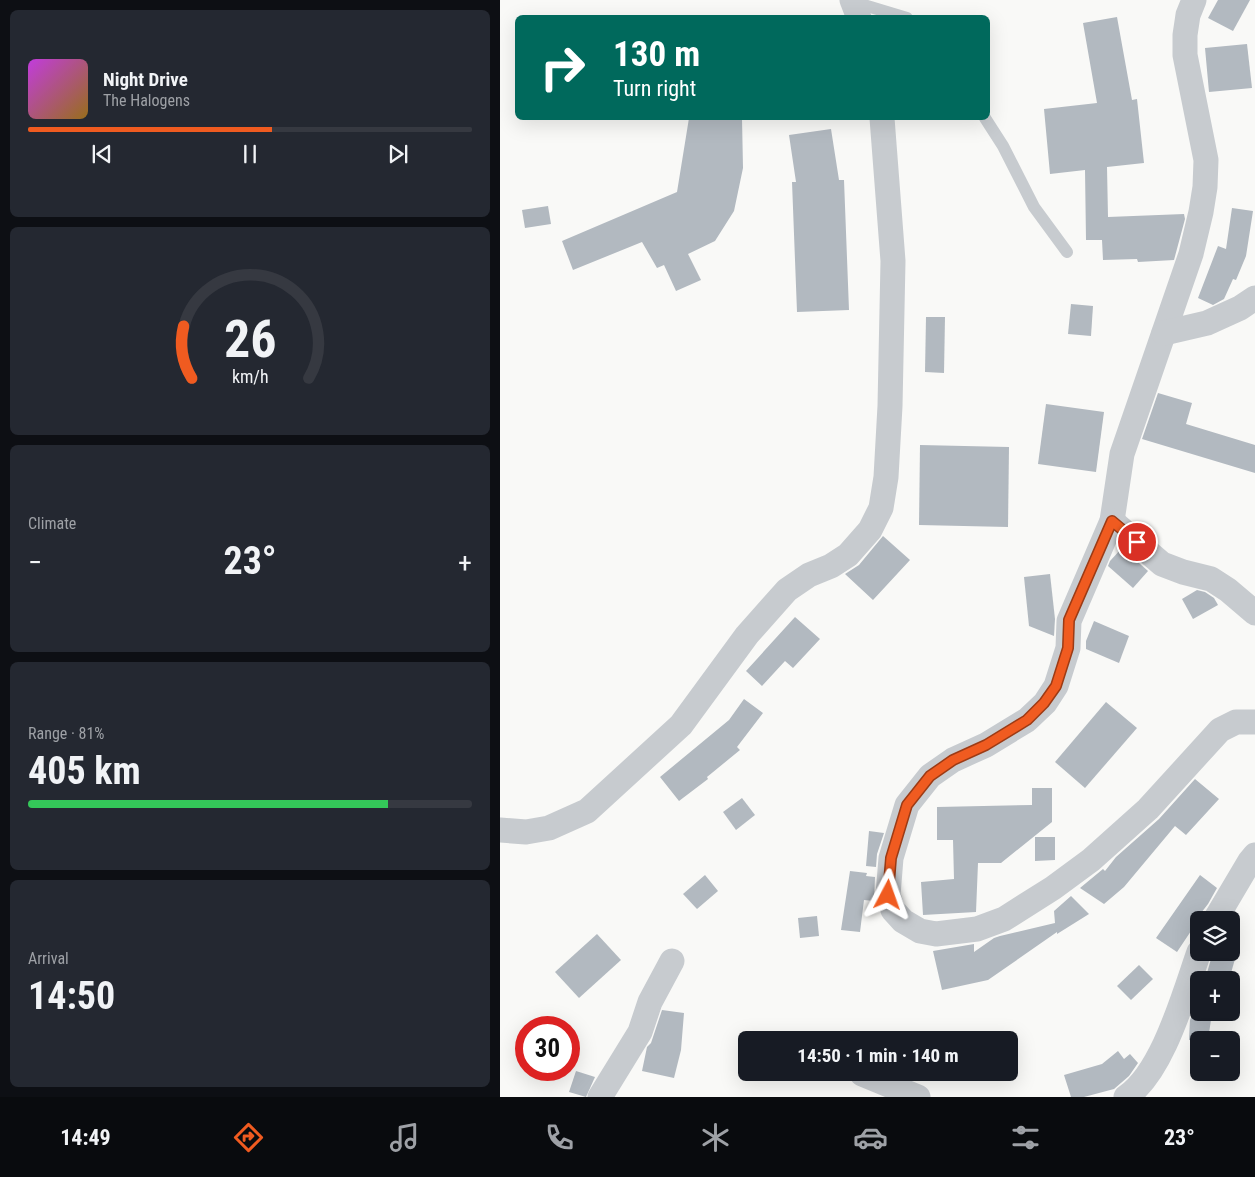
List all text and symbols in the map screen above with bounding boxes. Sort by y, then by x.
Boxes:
text: 130 m [613,34,700,75]
icon: right [530,35,595,100]
text: Night Drive [103,68,188,91]
text: Turn right [613,76,696,101]
text: The Halogens [103,91,190,110]
icon: previous [88,140,116,168]
icon: pause [236,140,264,168]
icon: next [384,140,412,168]
text: 26 [224,309,276,370]
text: km/h [232,366,268,387]
text: Climate [28,514,76,533]
pin [1116,521,1158,563]
icon: arrive [1123,528,1151,556]
text: 23° [223,539,277,583]
text: − [28,546,42,579]
text: + [458,546,472,579]
text: Range · 81% [28,724,104,743]
text: 405 km [28,749,141,793]
position arrow [861,868,913,920]
map controls [1190,911,1240,1081]
button: layers [1190,911,1240,961]
text: Arrival [28,949,69,968]
button: + [1190,971,1240,1021]
text: 14:50 [28,974,115,1018]
speed limit sign: 30 [515,1016,580,1081]
button: − [1190,1031,1240,1081]
text: 14:50 · 1 min · 140 m [797,1044,959,1067]
icon: directions [231,1120,266,1155]
icon: music [387,1120,422,1155]
icon: phone [542,1120,577,1155]
icon: climate [698,1120,733,1155]
icon: car [853,1120,888,1155]
icon: filters [1008,1120,1043,1155]
text: 14:49 [60,1125,111,1150]
text: 23° [1164,1125,1195,1150]

